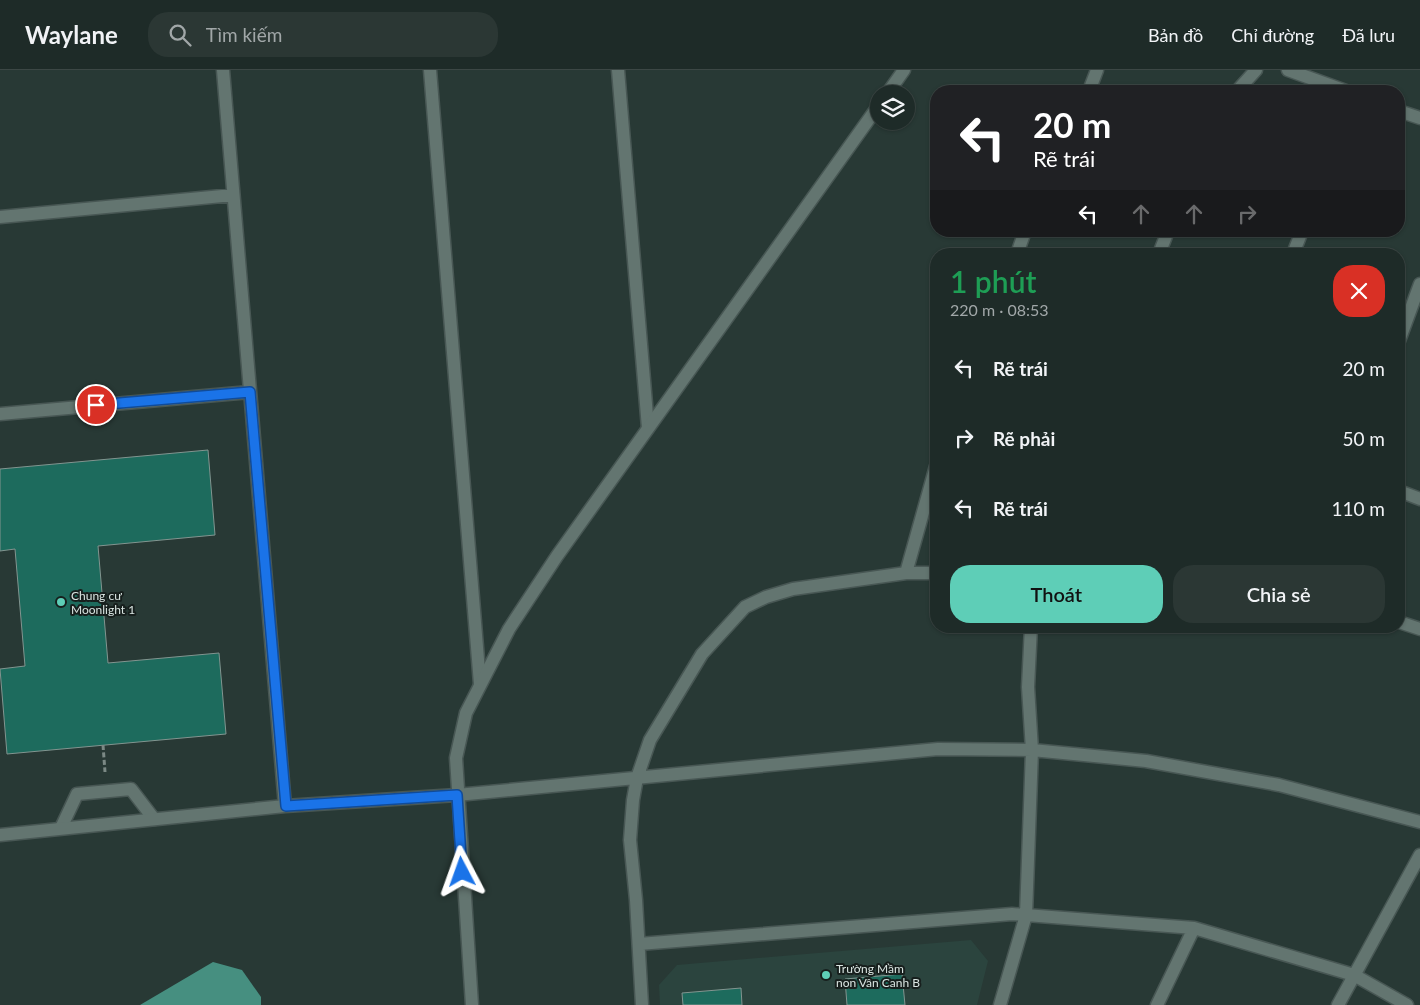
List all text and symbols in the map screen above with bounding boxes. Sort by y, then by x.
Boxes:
search box [148,12,498,57]
text: Waylane [25,20,118,49]
icon: search [166,21,194,49]
text: Tìm kiếm [206,23,282,46]
text: Bản đồ [1148,24,1203,46]
text: Chỉ đường [1231,24,1314,46]
text: Đã lưu [1342,24,1395,46]
map controls [870,85,915,130]
button: layers [870,85,915,130]
text: 20 m [1033,103,1111,145]
icon: left [950,105,1015,170]
text: Rẽ trái [1033,145,1095,172]
icon: left [1074,200,1102,228]
icon: ahead [1127,200,1155,228]
icon: ahead [1180,200,1208,228]
icon: right [1233,200,1261,228]
text: 1 phút [950,263,1036,299]
button: close [1333,265,1385,317]
text: 220 m · 08:53 [950,300,1049,319]
icon: left [950,354,978,382]
text: Rẽ trái [993,357,1048,380]
text: 20 m [1342,357,1385,380]
pin [75,384,117,426]
icon: arrive [82,391,110,419]
icon: right [950,424,978,452]
text: Rẽ phải [993,427,1055,450]
text: 50 m [1342,427,1385,450]
icon: left [950,494,978,522]
text: Rẽ trái [993,497,1048,520]
text: 110 m [1331,497,1385,520]
button: Thoát [950,565,1163,623]
button: Chia sẻ [1173,565,1385,623]
place label: Chung cư Moonlight 1 [71,588,135,617]
marker: Chung cư Moonlight 1 [55,596,67,608]
position arrow [435,845,487,897]
place label: Trường Mầm non Vân Canh B [836,961,920,990]
marker: Trường Mầm non Vân Canh B [820,969,832,981]

